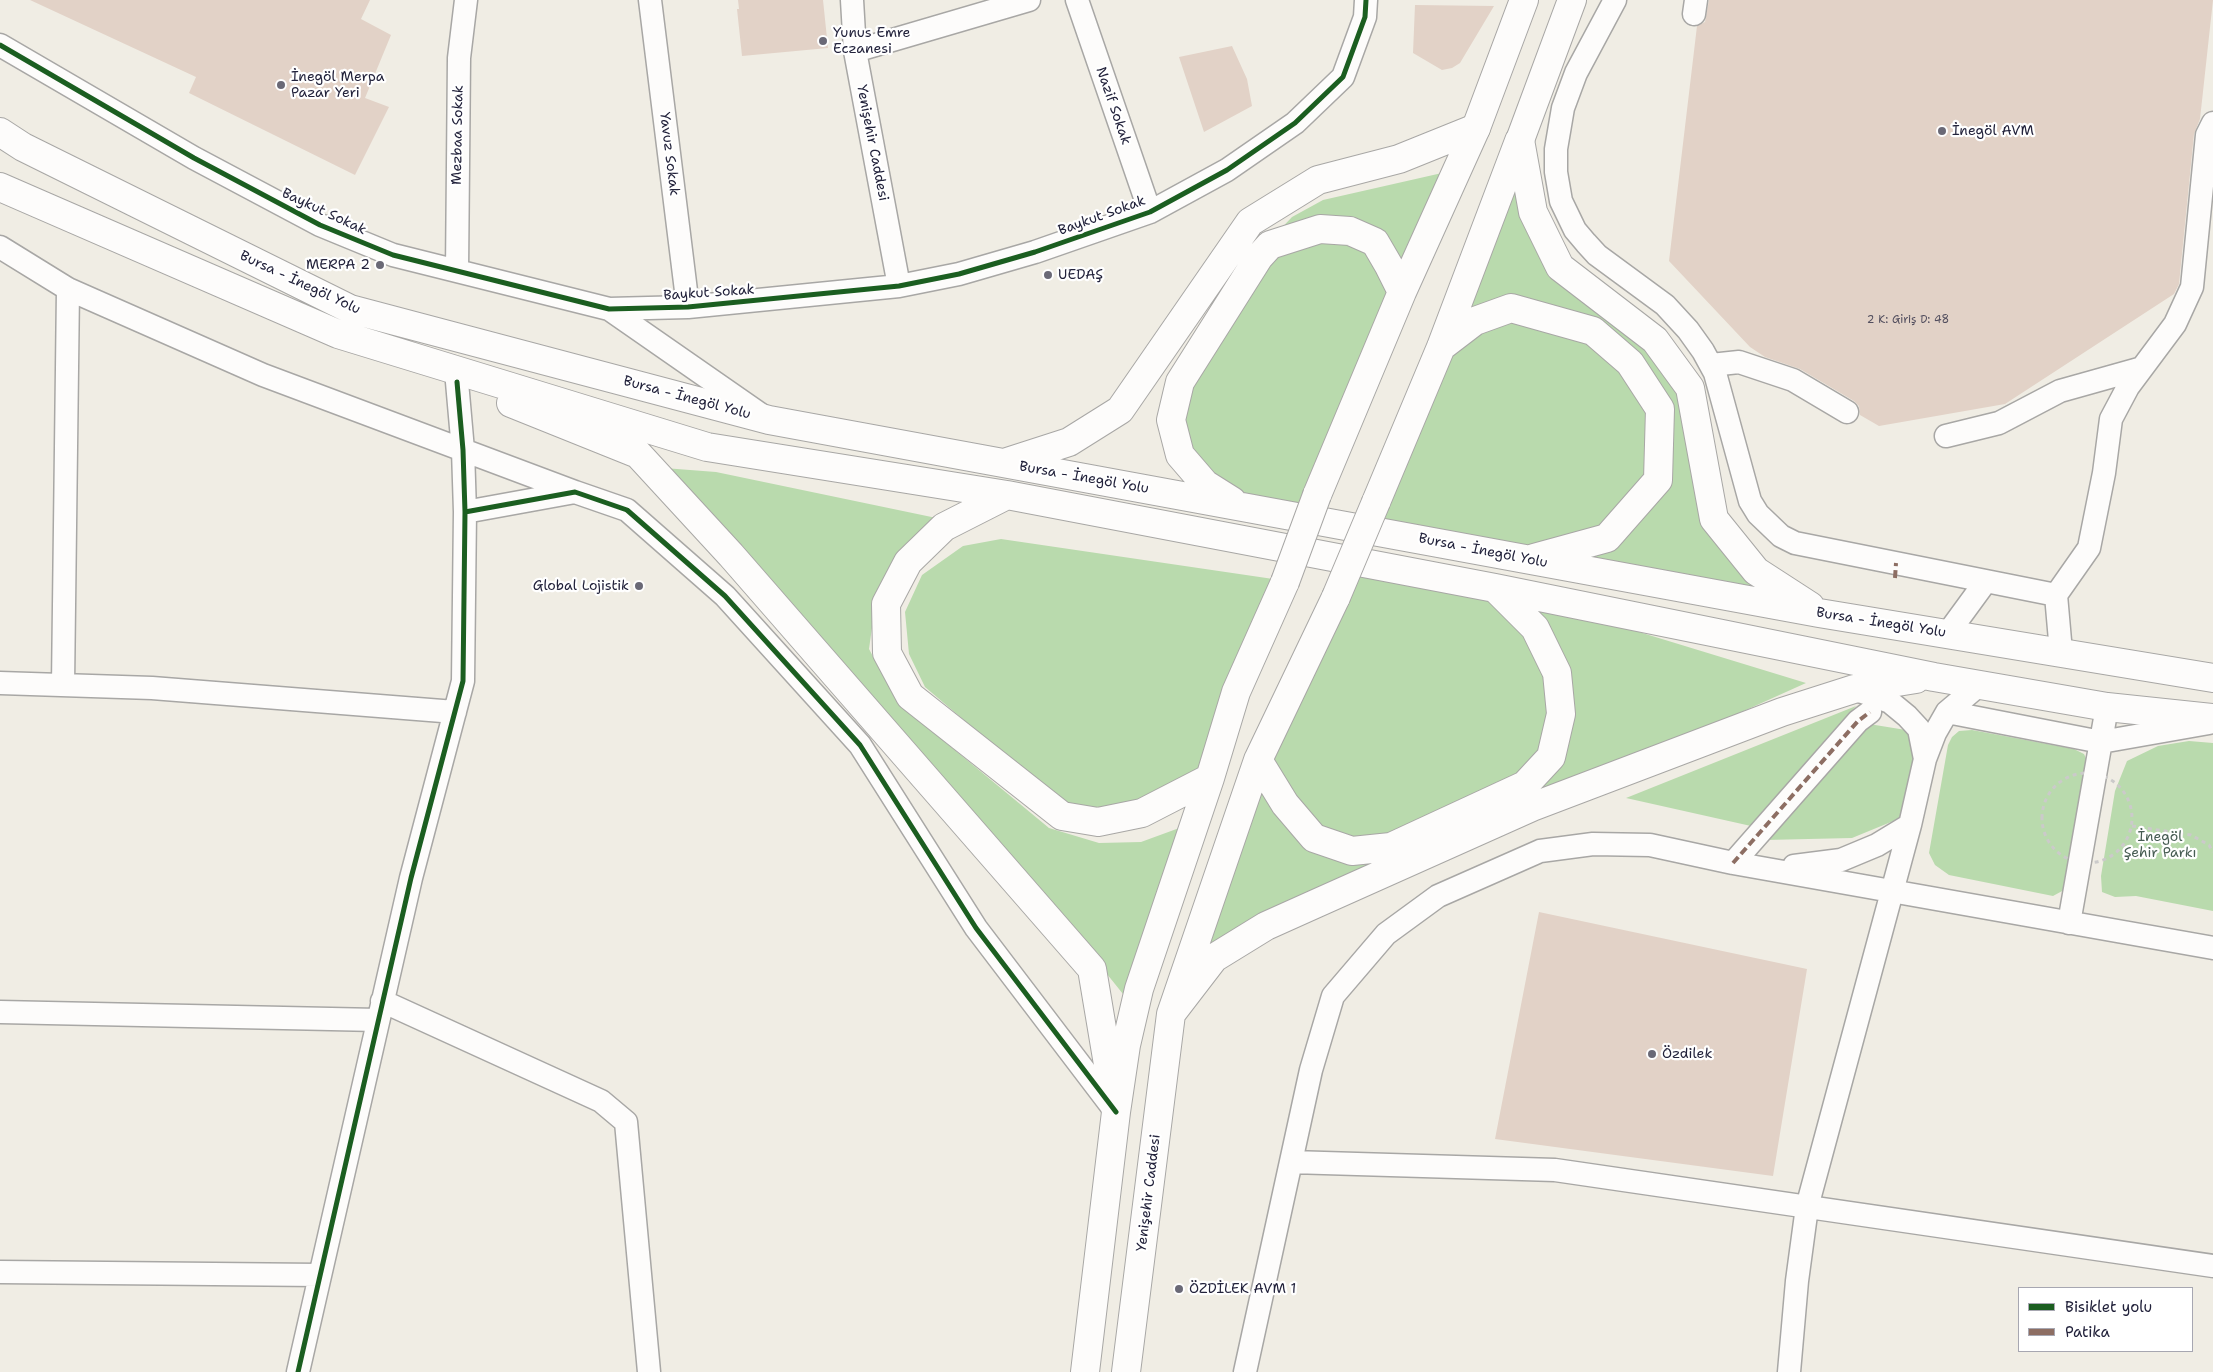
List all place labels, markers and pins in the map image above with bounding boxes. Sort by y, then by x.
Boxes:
place label: Yunus Emre Eczanesi [833,25,910,58]
marker: Yunus Emre Eczanesi [817,35,829,47]
place label: İnegöl Merpa Pazar Yeri [291,69,384,102]
marker: İnegöl Merpa Pazar Yeri [275,79,287,91]
place label: İnegöl AVM [1952,123,2034,139]
marker: İnegöl AVM [1936,125,1948,137]
place label: MERPA 2 [306,257,370,273]
marker: MERPA 2 [374,259,386,271]
place label: UEDAŞ [1058,267,1103,283]
marker: UEDAŞ [1042,269,1054,281]
place label: Global Lojistik [533,578,629,594]
marker: Global Lojistik [633,580,645,592]
place label: Özdilek [1662,1046,1712,1062]
marker: Özdilek [1646,1048,1658,1060]
place label: ÖZDİLEK AVM 1 [1189,1281,1296,1297]
marker: ÖZDİLEK AVM 1 [1173,1283,1185,1295]

